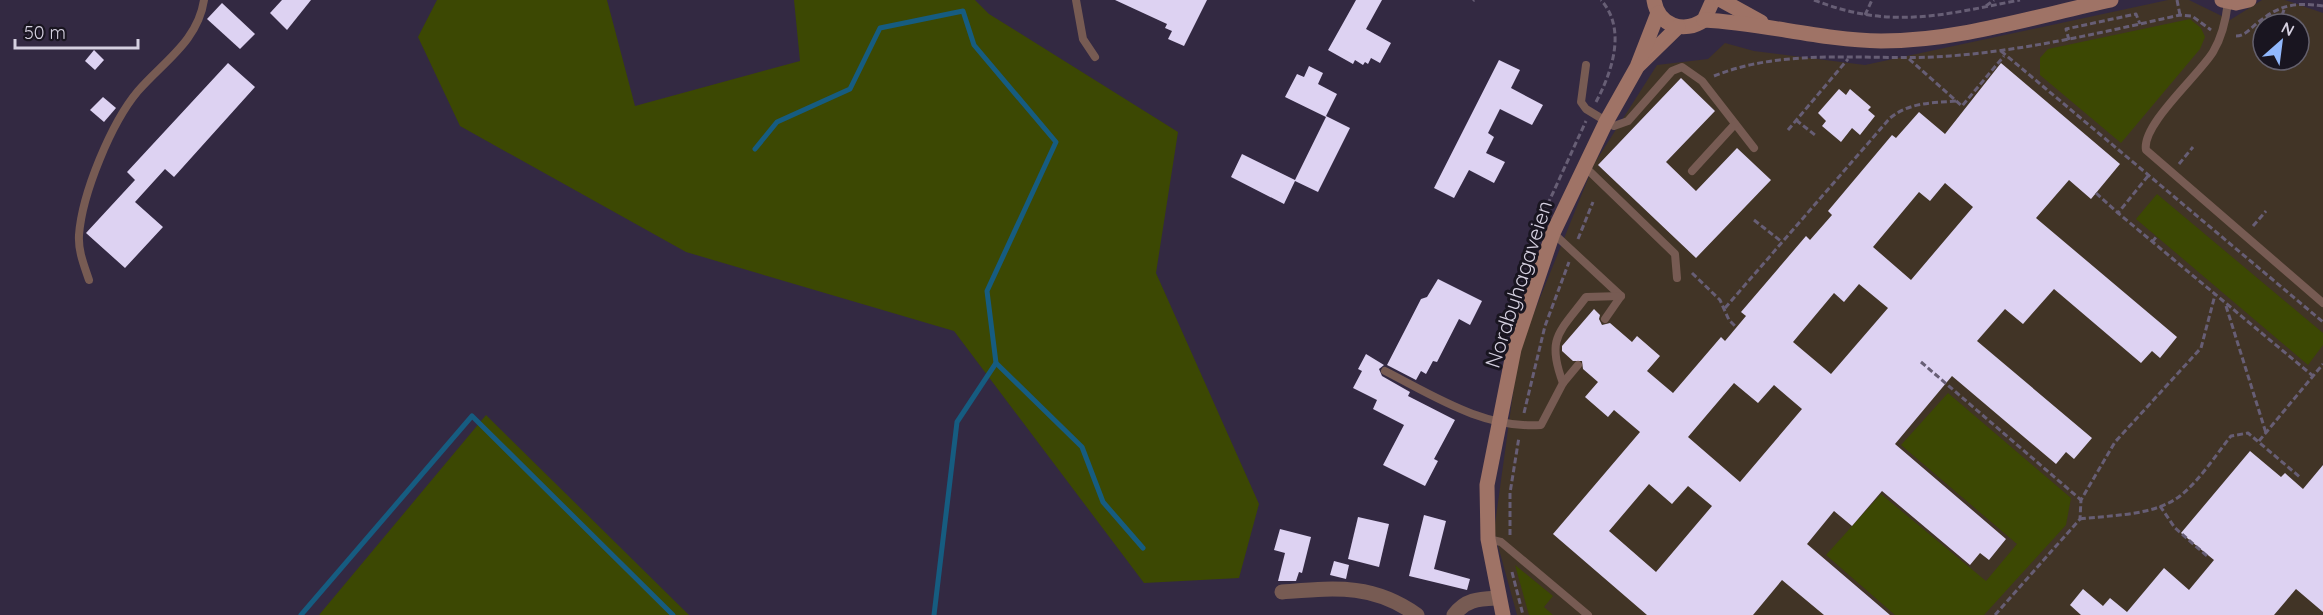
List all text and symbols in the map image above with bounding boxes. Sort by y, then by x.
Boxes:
scale bar [15,12,138,50]
north arrow [2251,12,2311,72]
text: N [2278,17,2298,40]
text: 50 m [24,21,66,44]
street label: Nordbyhagaveien [1479,197,1557,371]

